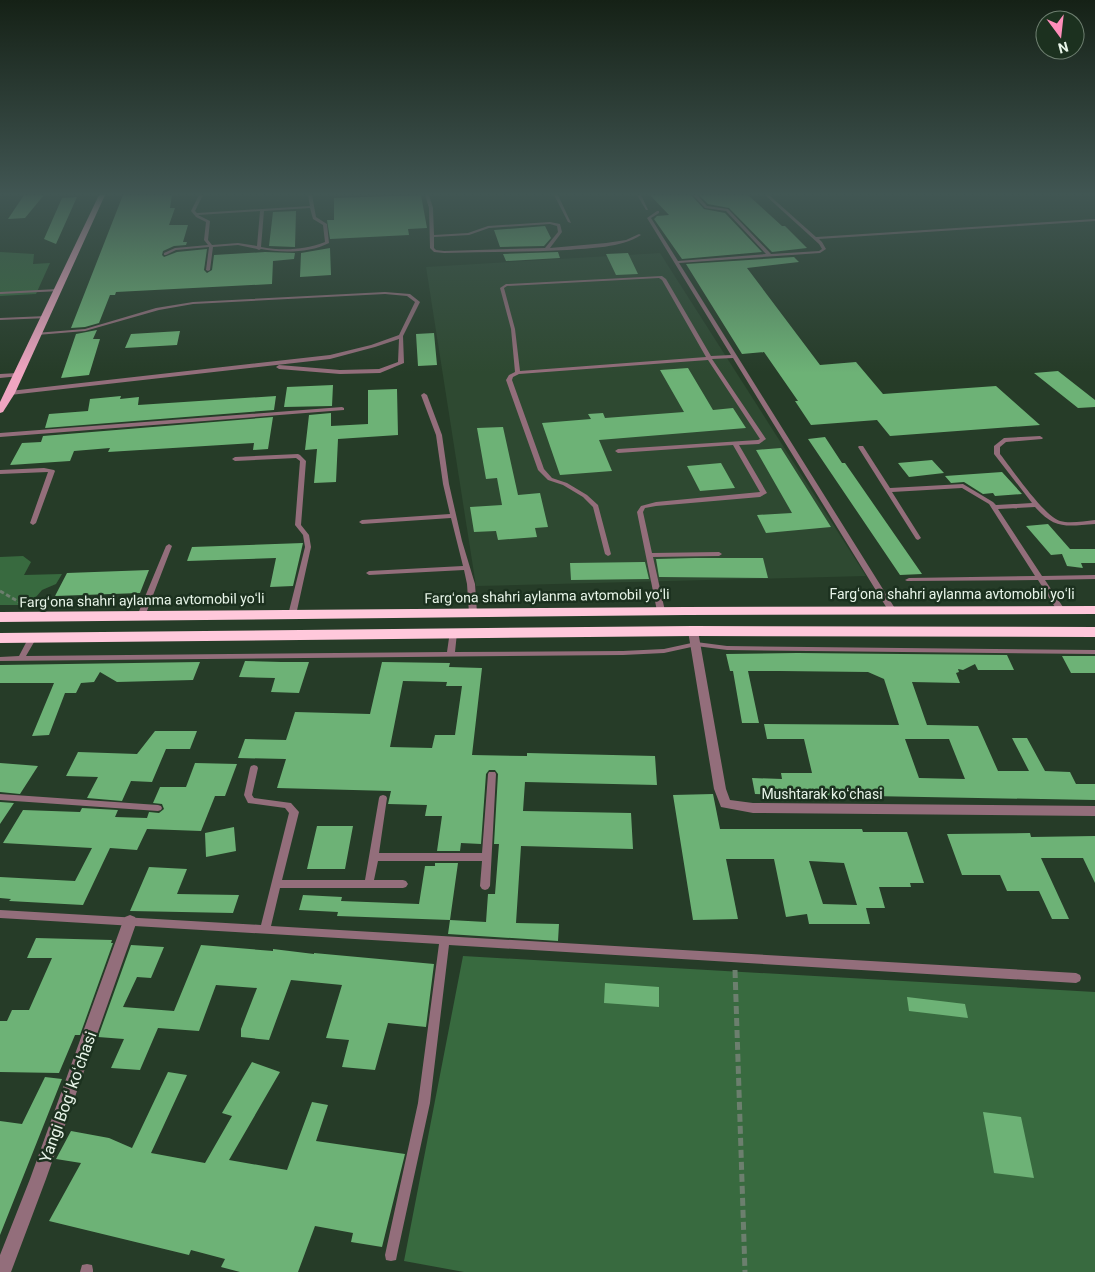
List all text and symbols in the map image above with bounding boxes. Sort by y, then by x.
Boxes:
north arrow [1035,10,1085,60]
text: N [1057,39,1070,57]
street label: Fargʻona shahri aylanma avtomobil yoʻli [424,586,670,606]
street label: Fargʻona shahri aylanma avtomobil yoʻli [829,586,1075,602]
street label: Fargʻona shahri aylanma avtomobil yoʻli [19,590,265,610]
street label: Mushtarak koʻchasi [761,786,883,802]
street label: Yangi Bogʻ koʻchasi [35,1029,101,1165]

